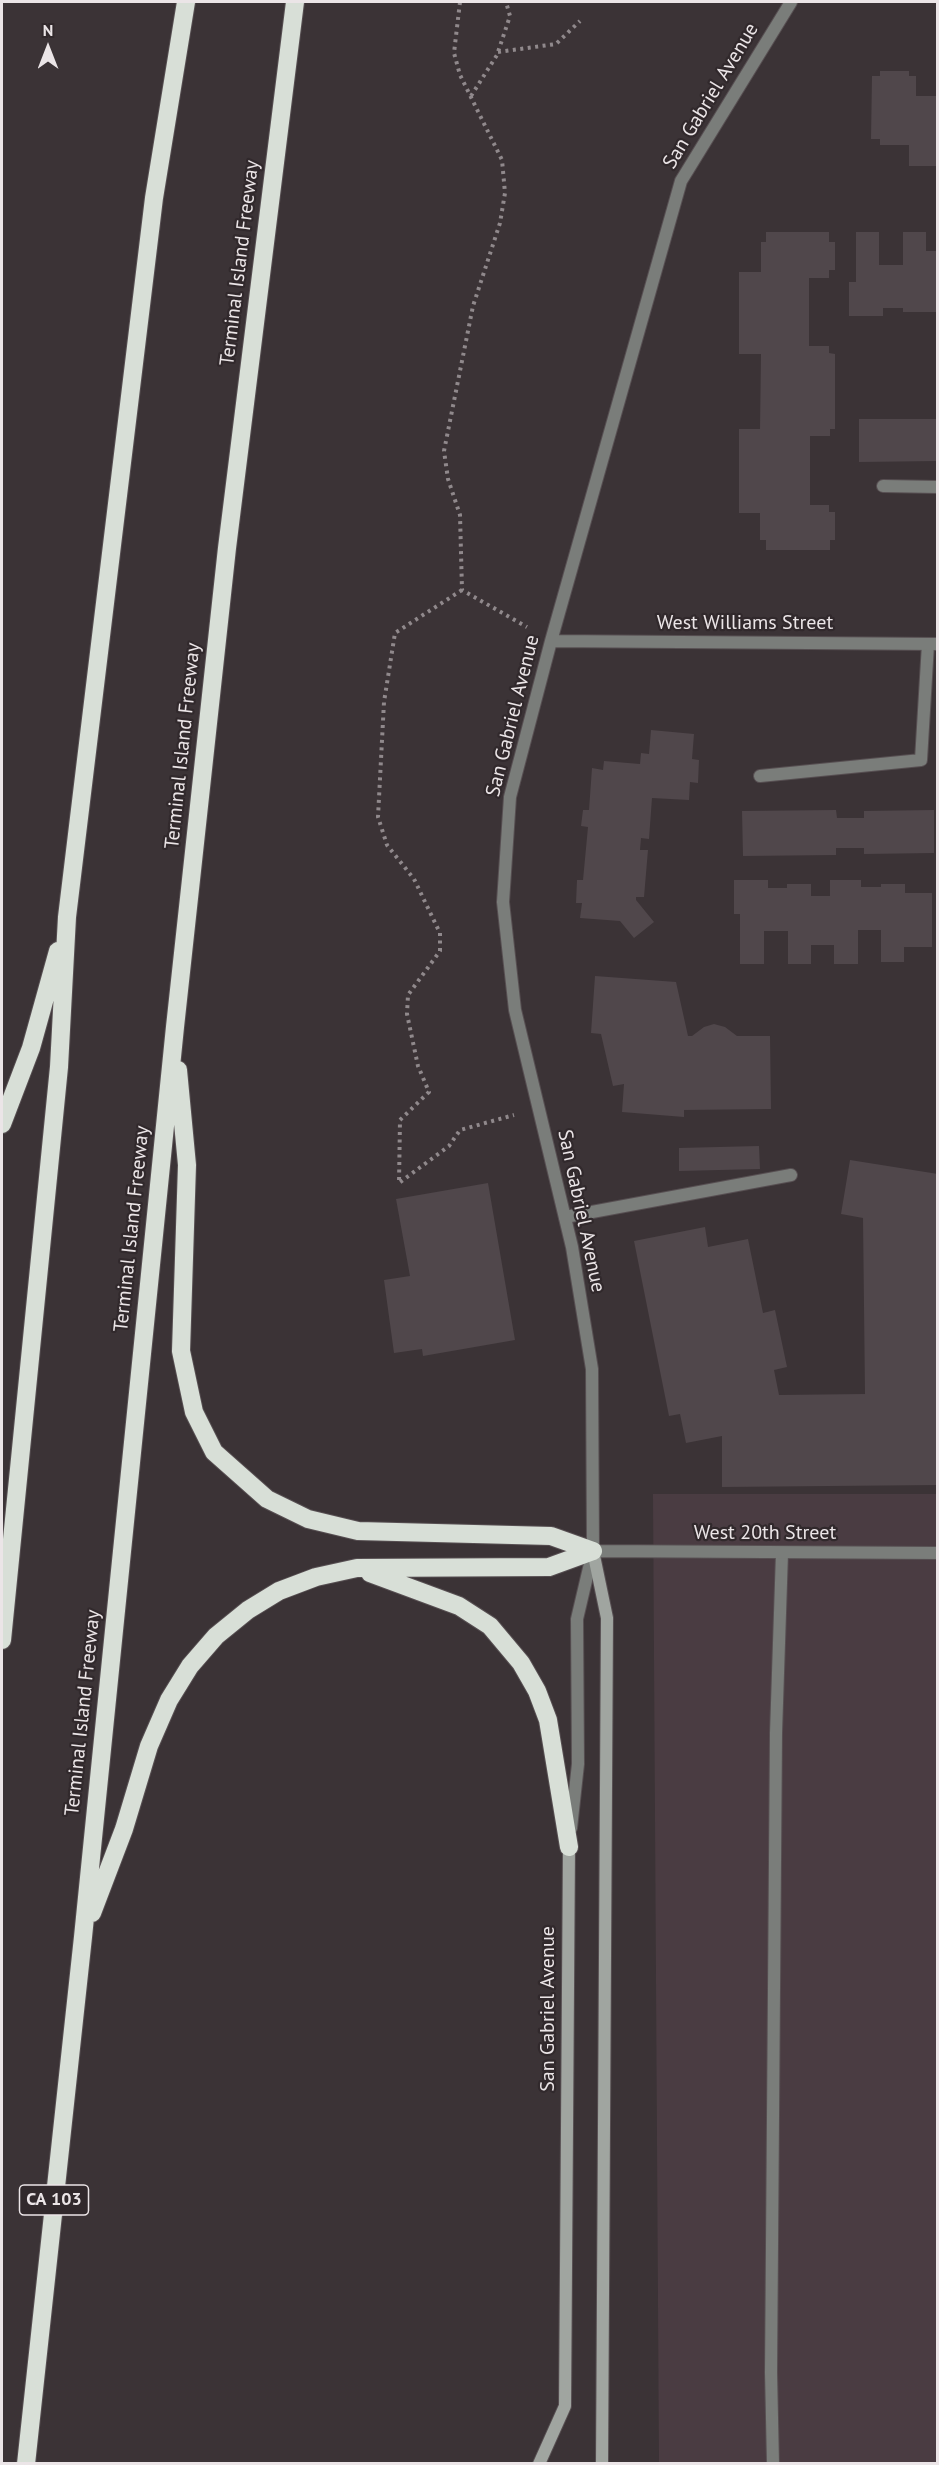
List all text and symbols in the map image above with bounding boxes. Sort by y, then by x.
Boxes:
north arrow [18,18,78,78]
street label: San Gabriel Avenue [658,19,764,173]
text: N [43,20,53,40]
street label: Terminal Island Freeway [215,159,265,367]
street label: West Williams Street [657,611,833,635]
street label: San Gabriel Avenue [481,633,545,799]
street label: Terminal Island Freeway [160,642,206,850]
street label: Terminal Island Freeway [109,1125,155,1333]
street label: San Gabriel Avenue [552,1127,610,1295]
street label: West 20th Street [694,1521,836,1545]
street label: Terminal Island Freeway [60,1609,106,1817]
street label: San Gabriel Avenue [536,1926,560,2092]
road number: CA 103 [20,2185,88,2215]

